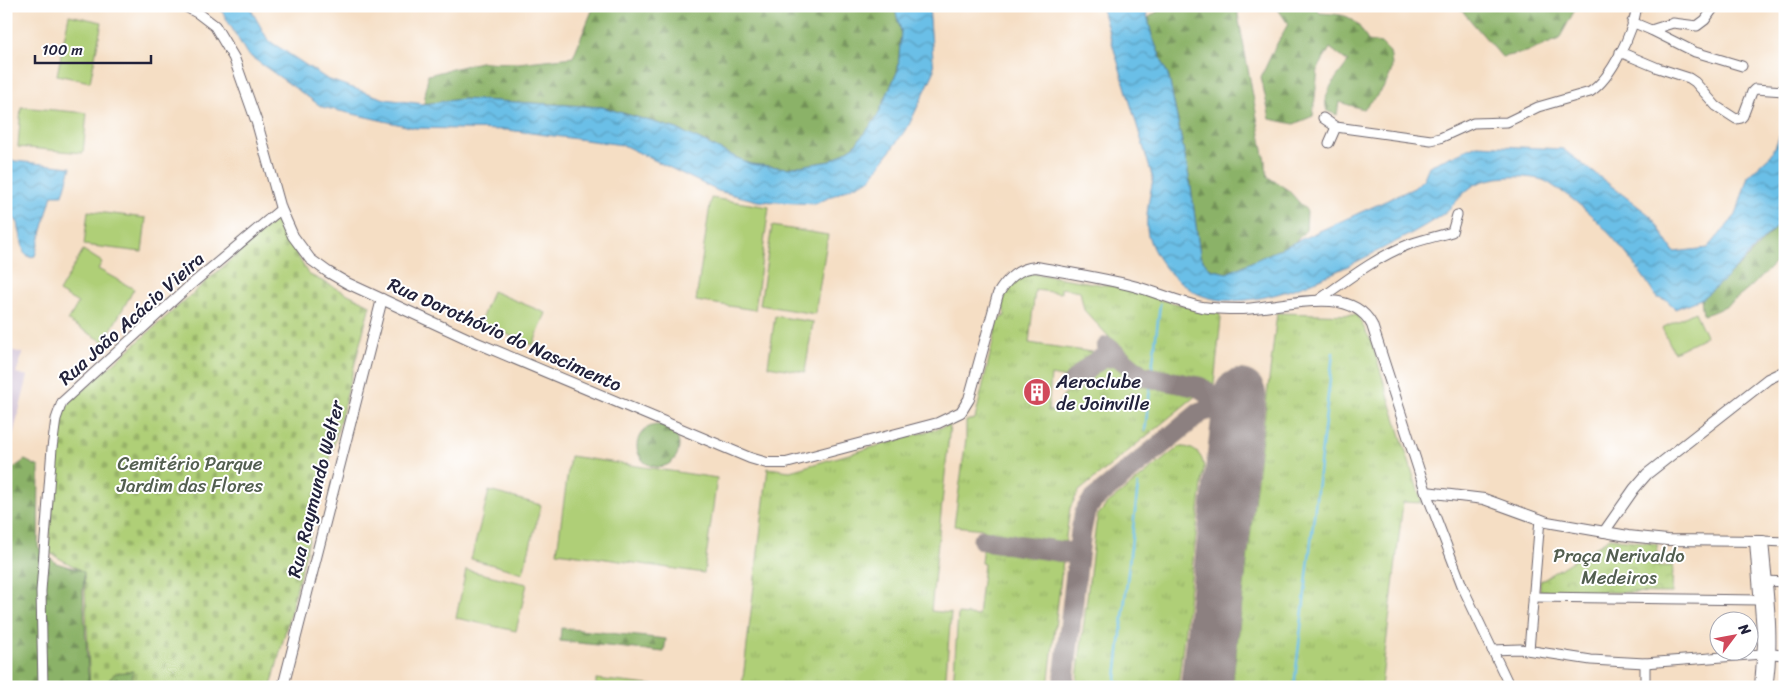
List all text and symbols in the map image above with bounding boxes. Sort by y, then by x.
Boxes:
scale bar [35,32,151,64]
text: 100 m [42,37,83,63]
street label: Rua João Acácio Vieira [50,243,213,394]
street label: Rua Dorothóvio do Nascimento [382,268,627,401]
place label: Aeroclube de Joinville [1055,365,1150,420]
building icon: Aeroclube de Joinville [1022,377,1052,407]
street label: Rua Raymundo Welter [278,396,354,581]
park label: Cemitério Parque Jardim das Flores [116,447,263,502]
park label: Praça Nerivaldo Medeiros [1553,539,1685,594]
north arrow [1708,610,1758,660]
text: N [1731,618,1758,640]

